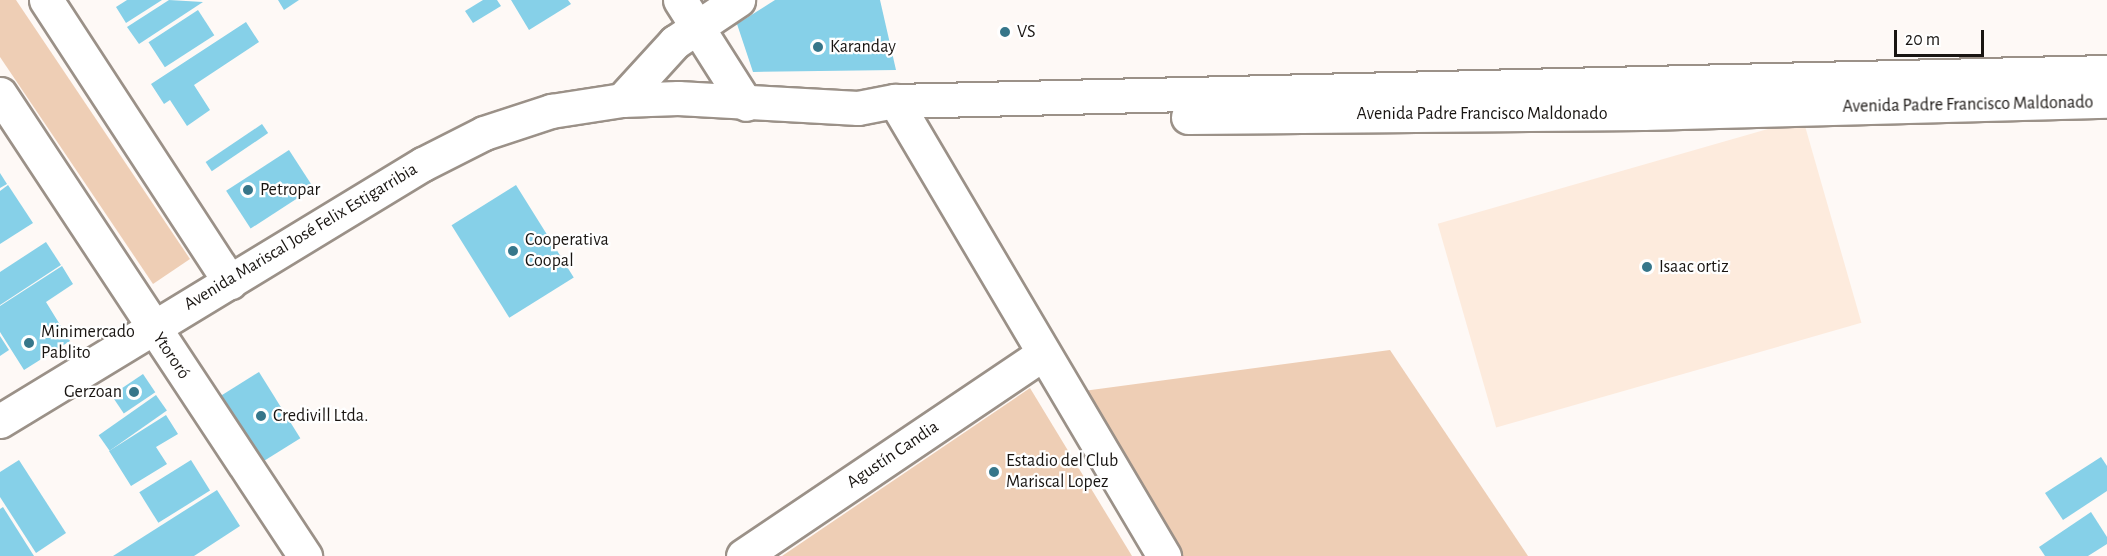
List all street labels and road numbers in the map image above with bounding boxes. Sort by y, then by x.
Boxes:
street label: Avenida Padre Francisco Maldonado [1842,92,2094,118]
street label: Avenida Padre Francisco Maldonado [1357,103,1607,125]
street label: Avenida Mariscal José Felix Estigarribia [180,159,422,315]
street label: Ytororó [148,329,194,383]
street label: Agustín Candia [843,416,943,494]

